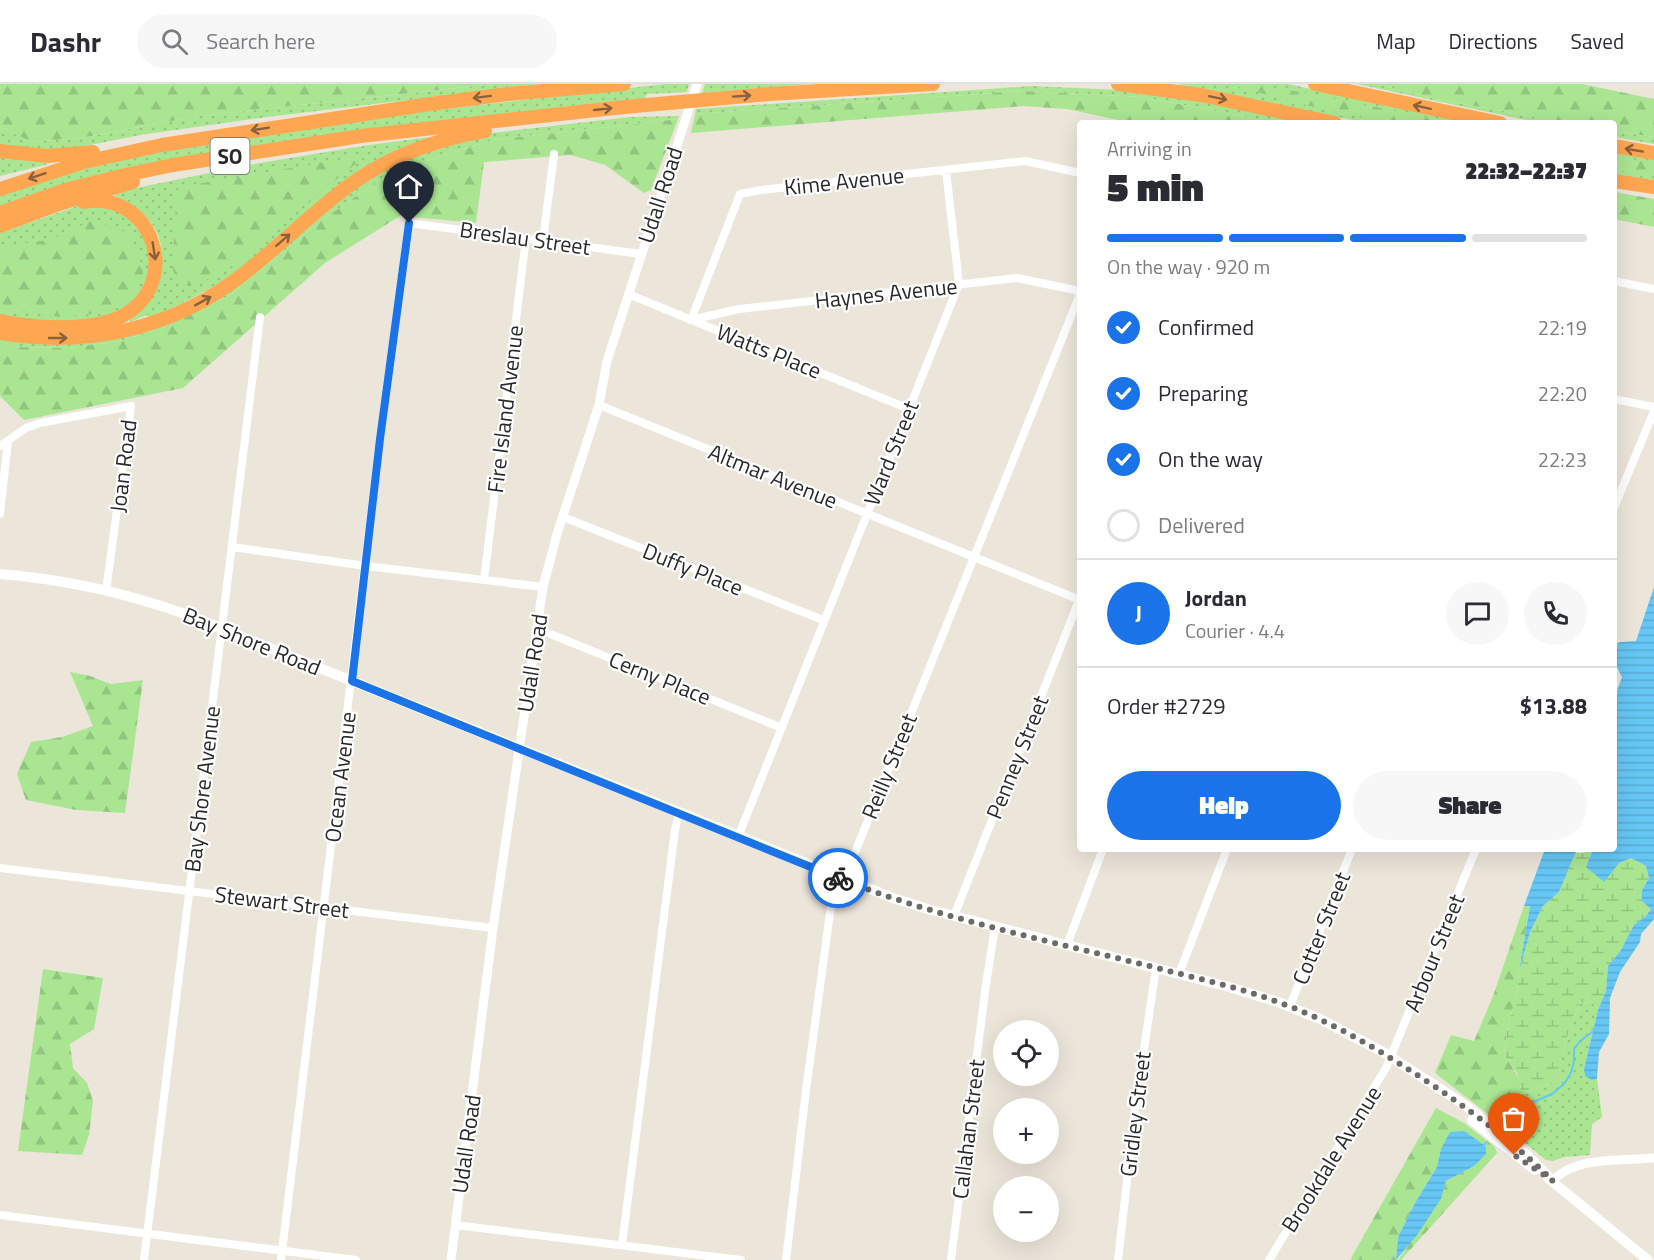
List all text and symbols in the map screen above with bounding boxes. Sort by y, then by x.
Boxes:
search box [137,14,557,68]
text: Dashr [30,20,101,63]
text: Search here [206,24,315,58]
icon: search [158,25,191,58]
text: Map [1376,25,1416,57]
text: Directions [1449,25,1538,57]
text: Saved [1571,25,1624,57]
one-way arrow [732,91,752,102]
one-way arrow [472,92,492,103]
one-way arrow [1208,93,1227,104]
one-way arrow [1413,100,1432,112]
one-way arrow [593,103,613,114]
one-way arrow [250,124,270,135]
text: Arriving in [1107,133,1192,164]
road number: SO [210,138,250,174]
street label: Udall Road [628,142,692,248]
one-way arrow [1625,144,1644,155]
text: 22:32–22:37 [1465,154,1587,188]
text: 5 min [1107,157,1204,216]
street label: Kime Avenue [782,158,906,204]
pin [383,161,434,223]
icon: home [392,170,425,203]
one-way arrow [28,171,47,182]
street label: Breslau Street [457,212,593,264]
one-way arrow [275,234,291,247]
one-way arrow [148,241,159,260]
text: On the way · 920 m [1107,251,1270,282]
street label: Haynes Avenue [813,269,959,317]
one-way arrow [193,295,211,306]
text: Confirmed [1158,310,1254,344]
icon: check [1107,311,1140,344]
text: 22:19 [1538,312,1587,343]
street label: Watts Place [711,315,827,387]
street label: Fire Island Avenue [478,323,532,495]
one-way arrow [48,332,68,344]
text: Preparing [1158,376,1248,410]
icon: check [1107,377,1140,410]
text: 22:20 [1538,378,1587,409]
street label: Ward Street [854,395,928,511]
street label: Joan Road [100,418,146,514]
street label: Altmar Avenue [703,435,843,517]
text: On the way [1158,442,1263,476]
icon: check [1107,443,1140,476]
text: 22:23 [1538,444,1587,475]
text: Delivered [1158,508,1245,542]
street label: Duffy Place [638,533,748,605]
text: Jordan [1185,581,1247,615]
button: chat [1446,582,1509,645]
button: phone [1524,582,1587,645]
text: J [1135,596,1142,630]
street label: Bay Shore Road [178,598,326,684]
street label: Udall Road [507,611,557,715]
text: Courier · 4.4 [1185,615,1285,646]
street label: Cerny Place [604,642,716,714]
text: Order #2729 [1107,689,1226,723]
text: $13.88 [1520,689,1587,723]
street label: Penney Street [977,690,1057,824]
street label: Bay Shore Avenue [175,704,229,874]
street label: Reilly Street [852,708,926,824]
street label: Ocean Avenue [315,710,365,844]
button: Help [1107,771,1341,840]
button: Share [1353,771,1587,840]
courier [808,848,868,908]
icon: bike [822,862,855,895]
street label: Cotter Street [1283,866,1359,990]
street label: Stewart Street [213,877,351,927]
street label: Arbour Street [1395,889,1473,1017]
map controls [993,1020,1059,1242]
button: locate [993,1020,1059,1086]
street label: Gridley Street [1110,1049,1160,1179]
street label: Callahan Street [943,1057,993,1201]
street label: Brookdale Avenue [1272,1079,1390,1239]
street label: Udall Road [442,1092,490,1196]
pin [1488,1093,1539,1155]
button: + [993,1098,1059,1164]
icon: bag [1497,1102,1530,1135]
button: − [993,1176,1059,1242]

